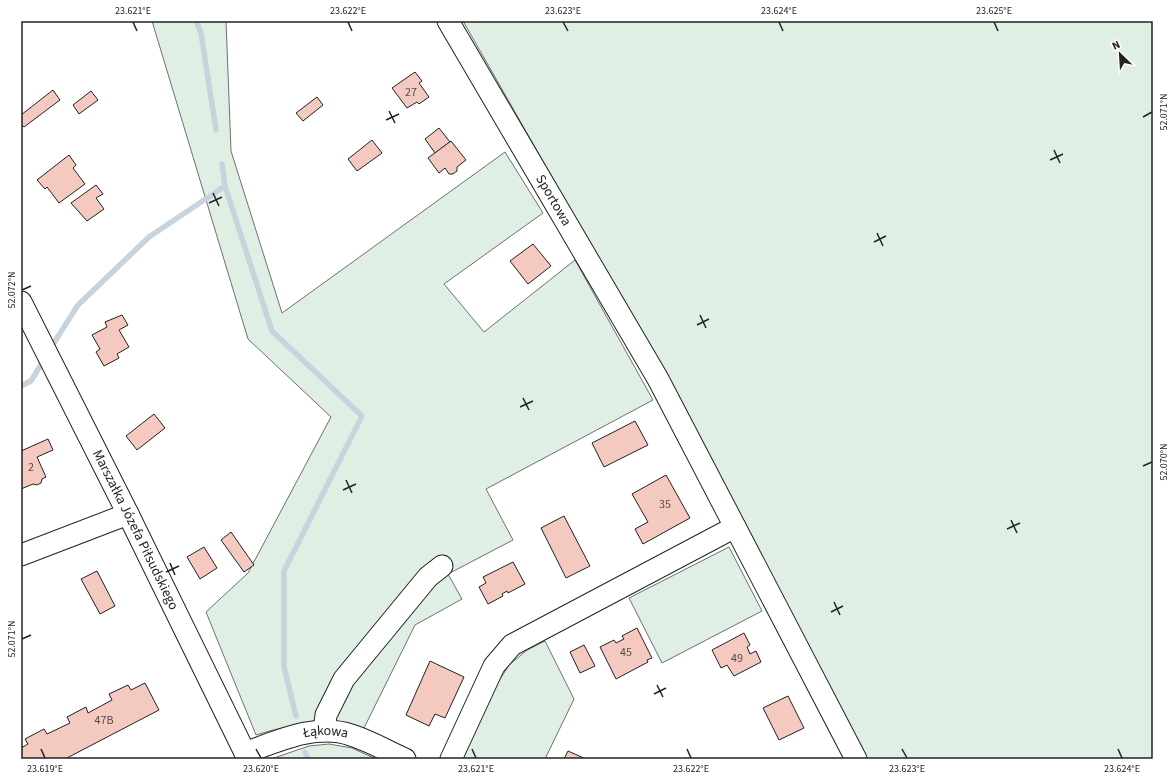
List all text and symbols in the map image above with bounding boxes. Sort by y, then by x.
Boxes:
text: 23.621°E [115,4,151,18]
text: 23.622°E [330,4,366,18]
text: 23.623°E [545,4,581,18]
text: 23.624°E [761,4,797,18]
text: 23.625°E [976,4,1012,18]
north arrow [1100,34,1140,74]
text: N [1109,37,1122,54]
house number: 27 [405,84,417,101]
text: 52.071°N [1157,93,1171,131]
street label: Sportowa [530,171,576,230]
text: 52.072°N [5,271,19,309]
text: 52.070°N [1157,443,1171,481]
street label: Marszałka Józefa Piłsudskiego [87,446,184,613]
house number: 2 [28,459,34,476]
house number: 35 [659,496,671,513]
text: 52.071°N [5,620,19,658]
house number: 45 [620,644,632,661]
house number: 49 [731,650,743,667]
house number: 47B [95,712,113,729]
street label: Łąkowa [300,721,350,744]
text: 23.619°E [27,762,63,776]
text: 23.620°E [243,762,279,776]
text: 23.621°E [458,762,494,776]
text: 23.622°E [673,762,709,776]
text: 23.623°E [889,762,925,776]
text: 23.624°E [1104,762,1140,776]

